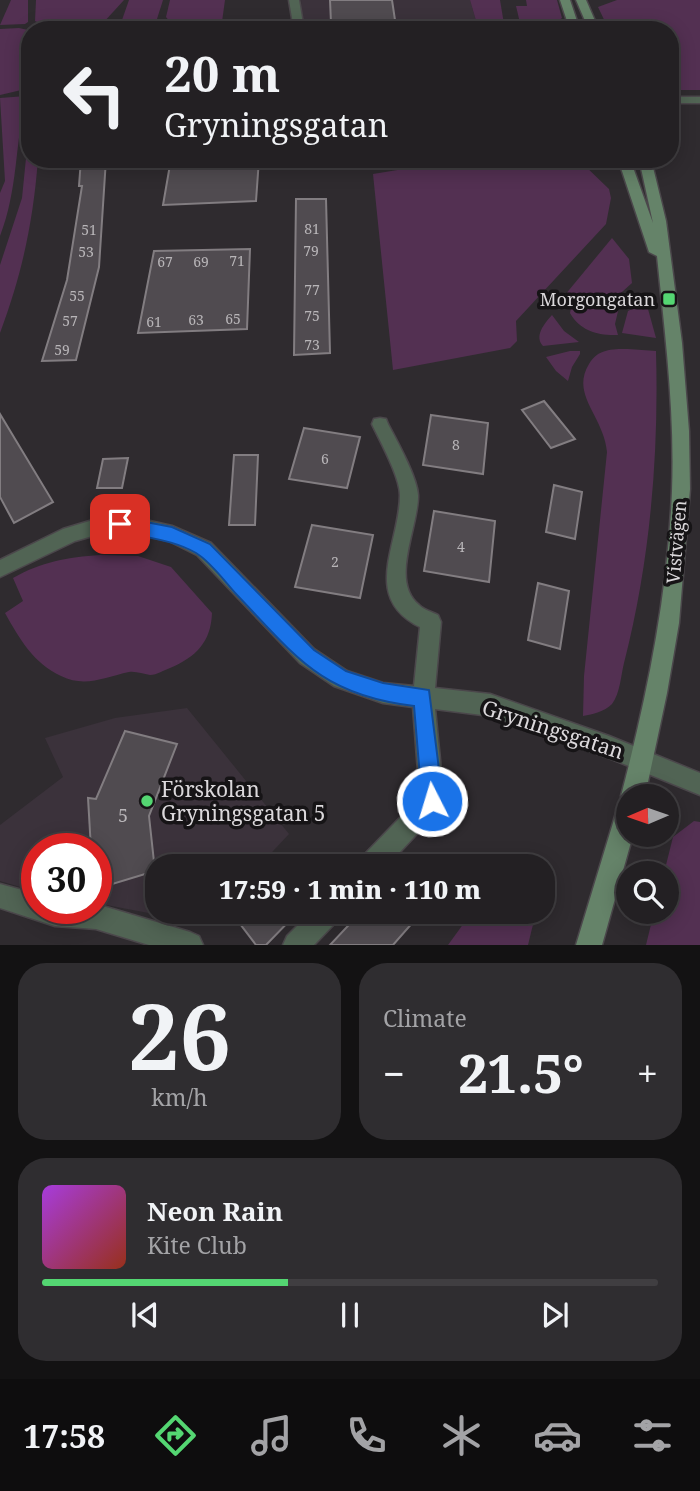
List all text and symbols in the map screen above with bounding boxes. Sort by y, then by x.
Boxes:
text: 20 m [164,40,280,106]
icon: left [49,49,140,140]
text: Gryningsgatan [164,103,388,146]
house number: 81 [304,219,320,238]
house number: 51 [81,220,97,239]
house number: 79 [303,241,319,260]
house number: 53 [78,242,94,261]
house number: 71 [229,251,245,270]
house number: 67 [157,252,173,271]
house number: 69 [193,252,209,271]
house number: 77 [304,280,320,299]
house number: 55 [69,286,85,305]
place label: Morgongatan [540,287,655,311]
marker: Morgongatan [661,291,677,307]
house number: 75 [304,306,320,325]
house number: 65 [225,309,241,328]
house number: 63 [188,310,204,329]
house number: 57 [62,311,78,330]
house number: 61 [146,312,162,331]
house number: 73 [304,335,320,354]
house number: 59 [54,340,70,359]
house number: 8 [452,435,460,454]
house number: 6 [321,449,329,468]
pin [90,494,150,554]
street label: Vistvägen [660,499,692,585]
icon: arrive [101,505,139,543]
house number: 4 [457,537,465,556]
house number: 2 [331,552,339,571]
street label: Gryningsgatan [479,693,627,765]
position arrow [395,764,469,838]
place label: Förskolan Gryningsgatan 5 [161,775,325,827]
north arrow [616,784,679,847]
map controls [616,784,679,924]
marker: Förskolan Gryningsgatan 5 [139,793,155,809]
house number: 5 [118,803,128,827]
speed limit sign: 30 [21,833,112,924]
button: search [616,861,679,924]
text: 17:59 · 1 min · 110 m [219,871,481,907]
text: 26 [128,973,231,1097]
text: Climate [383,1002,467,1034]
text: 21.5° [458,1037,584,1108]
text: − [383,1047,405,1099]
text: + [637,1047,658,1099]
text: km/h [151,1081,208,1113]
text: Neon Rain [147,1193,283,1229]
text: Kite Club [147,1229,247,1261]
icon: previous [126,1296,164,1334]
icon: pause [331,1296,369,1334]
icon: next [536,1296,574,1334]
icon: directions [151,1411,200,1460]
icon: music [247,1411,296,1460]
icon: phone [342,1411,391,1460]
icon: climate [437,1411,486,1460]
icon: car [533,1411,582,1460]
icon: filters [628,1411,677,1460]
text: 17:58 [23,1414,105,1457]

